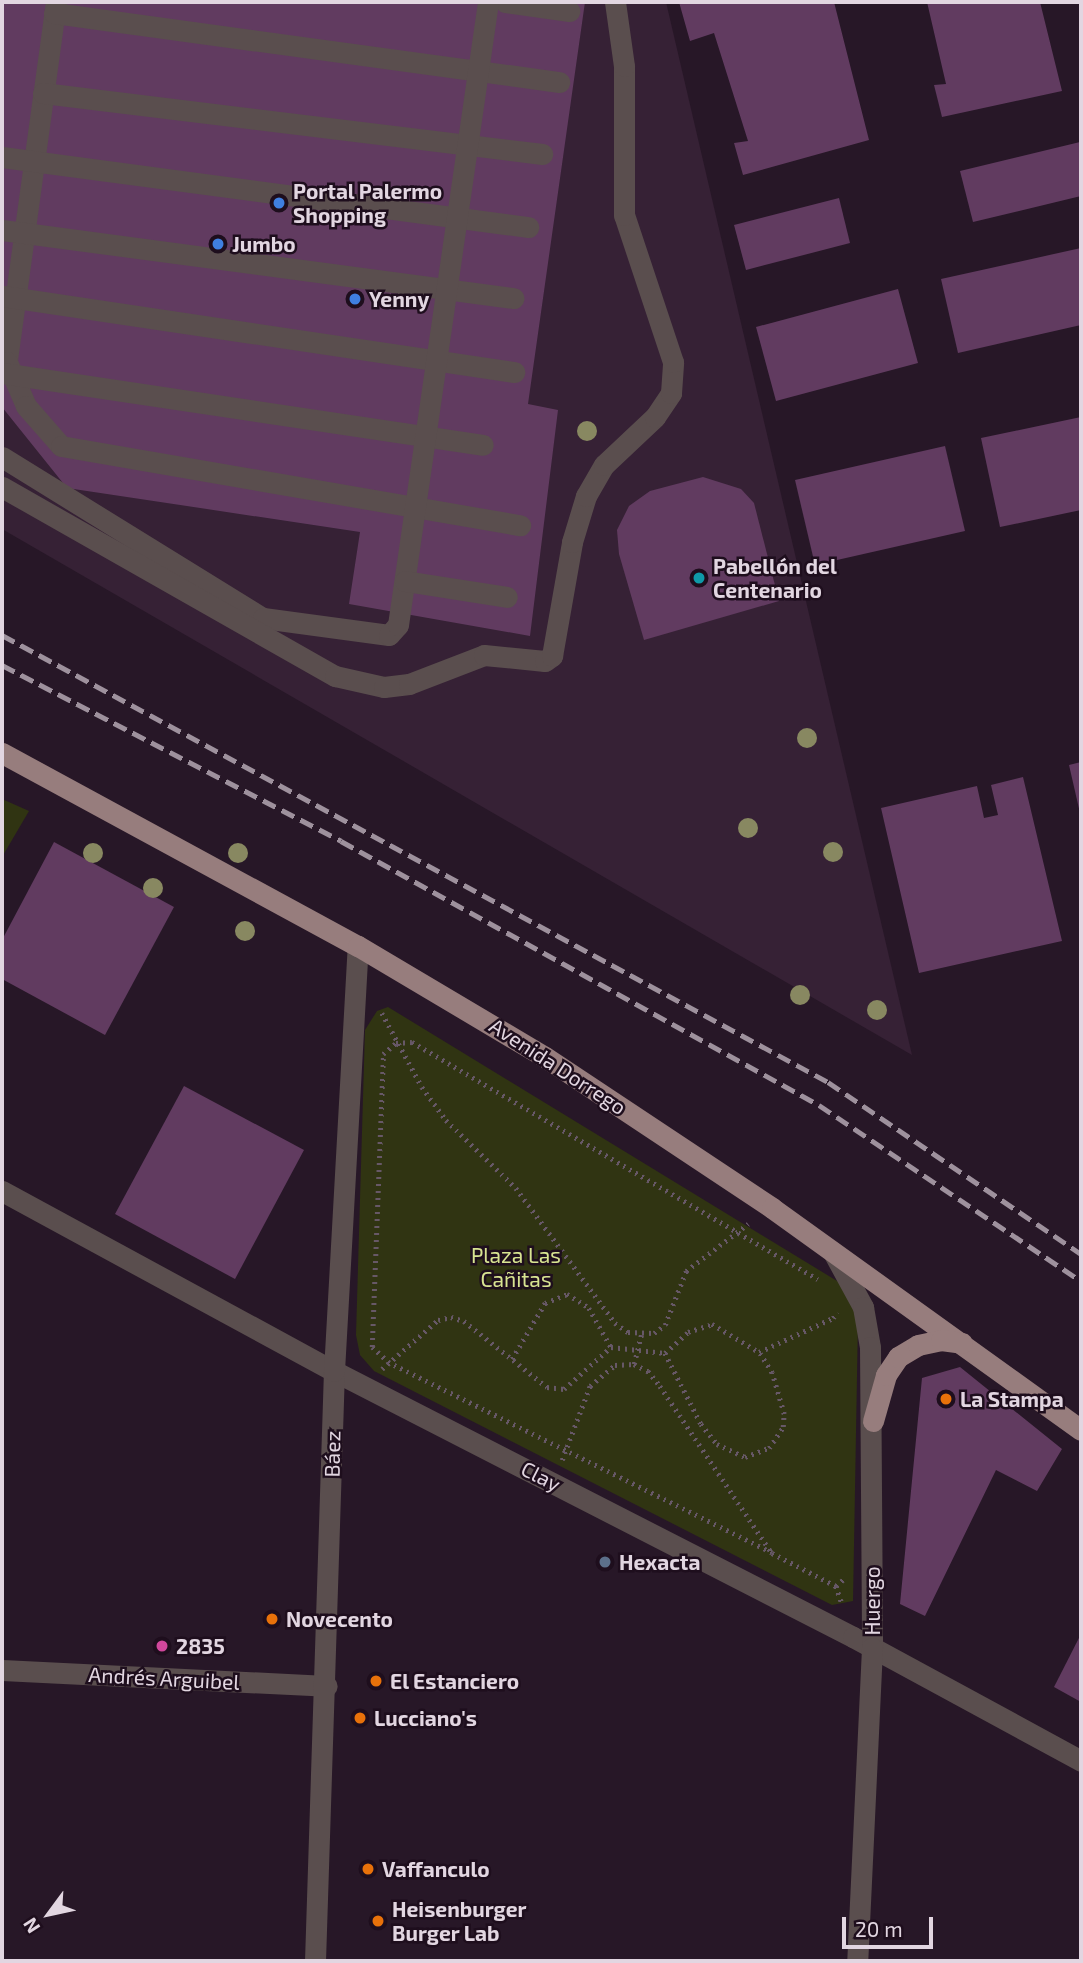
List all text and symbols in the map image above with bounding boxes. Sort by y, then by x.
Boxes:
place label: Portal Palermo Shopping [293,178,443,228]
marker: Portal Palermo Shopping [271,195,287,211]
place label: Jumbo [232,231,296,257]
marker: Jumbo [210,236,226,252]
place label: Yenny [369,286,429,312]
marker: Yenny [347,291,363,307]
place label: Pabellón del Centenario [713,553,837,603]
marker: Pabellón del Centenario [691,570,707,586]
street label: Avenida Dorrego [485,1012,631,1120]
park label: Plaza Las Cañitas [471,1242,561,1292]
place label: La Stampa [960,1386,1064,1412]
marker: La Stampa [938,1391,954,1407]
street label: Báez [319,1431,345,1477]
street label: Clay [517,1456,565,1496]
place label: Hexacta [619,1549,700,1575]
marker: Hexacta [597,1554,613,1570]
street label: Huergo [859,1566,885,1636]
place label: Novecento [286,1606,393,1632]
marker: Novecento [264,1611,280,1627]
place label: 2835 [176,1633,225,1659]
marker: 2835 [154,1638,170,1654]
street label: Andrés Arguibel [88,1661,240,1695]
place label: El Estanciero [390,1668,520,1694]
marker: El Estanciero [368,1673,384,1689]
place label: Lucciano's [374,1705,477,1731]
marker: Lucciano's [352,1710,368,1726]
place label: Vaffanculo [382,1856,490,1882]
marker: Vaffanculo [360,1861,376,1877]
north arrow [14,1879,84,1949]
place label: Heisenburger Burger Lab [392,1896,527,1946]
scale bar [845,1904,936,1948]
marker: Heisenburger Burger Lab [370,1913,386,1929]
text: N [18,1914,44,1938]
text: 20 m [855,1916,903,1941]

